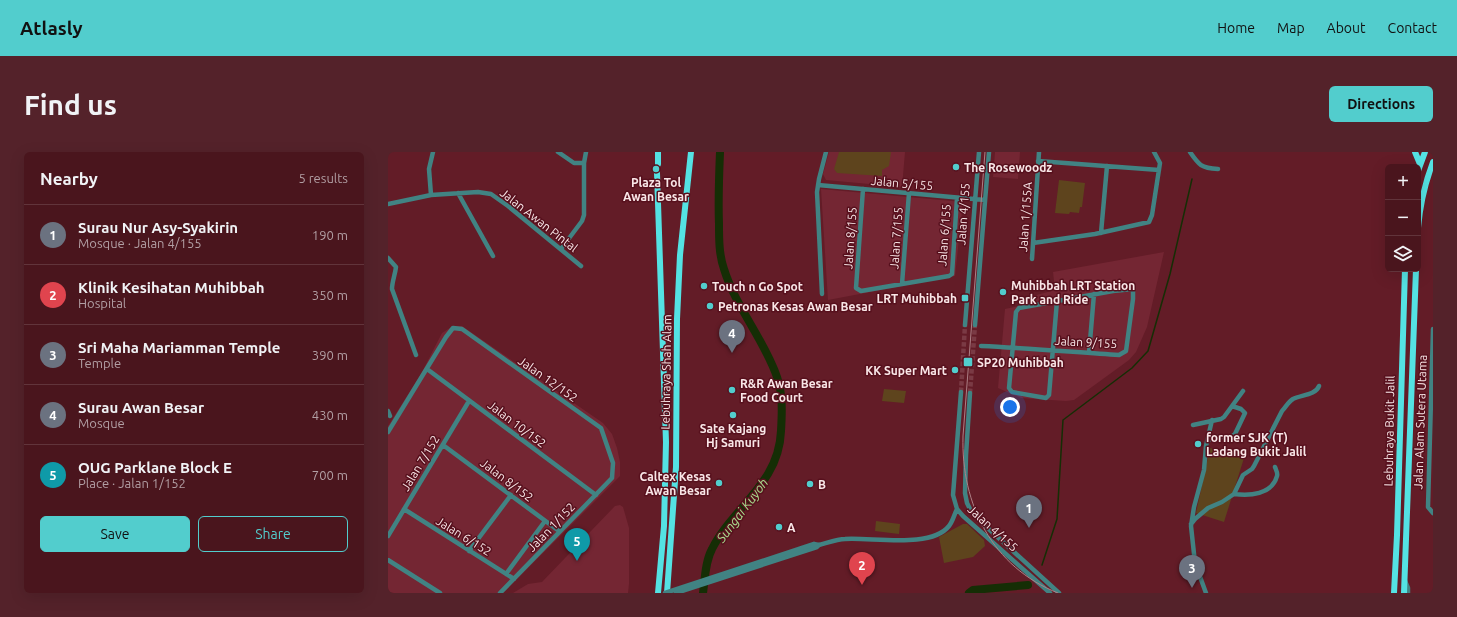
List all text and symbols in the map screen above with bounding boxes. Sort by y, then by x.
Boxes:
text: Atlasly [20,17,83,39]
text: Home [1217,20,1255,36]
text: Map [1277,20,1305,36]
text: About [1327,20,1366,36]
text: Contact [1388,20,1437,36]
button: Directions [1329,86,1433,122]
text: Find us [24,89,117,120]
place label: The Rosewoodz [964,161,1052,174]
marker: The Rosewoodz [951,162,961,172]
marker: Plaza Tol Awan Besar [651,164,661,174]
map controls [1385,164,1421,272]
button: + [1385,164,1421,200]
text: Nearby [40,169,98,188]
text: 5 results [298,171,348,185]
street label: Jalan 5/155 [870,174,934,192]
place label: Plaza Tol Awan Besar [623,176,689,203]
street label: Jalan 1/155A [1016,181,1034,253]
street label: Jalan 4/155 [954,182,972,246]
street label: Jalan Awan Pintal [498,186,580,254]
button: − [1385,200,1421,236]
street label: Jalan 6/155 [935,203,953,267]
street label: Jalan 8/155 [841,206,859,270]
street label: Jalan 7/155 [887,206,905,270]
text: Surau Nur Asy-Syakirin [78,219,238,236]
text: 1 [49,228,57,242]
text: 190 m [312,228,348,242]
text: Mosque · Jalan 4/155 [78,236,202,250]
button: layers [1385,236,1421,272]
text: Klinik Kesihatan Muhibbah [78,279,265,296]
place label: Muhibbah LRT Station Park and Ride [1011,279,1135,306]
place label: Touch n Go Spot [712,280,803,293]
marker: Touch n Go Spot [699,281,709,291]
marker: Muhibbah LRT Station Park and Ride [998,287,1008,297]
text: 2 [49,288,57,302]
text: 350 m [312,288,348,302]
place label: LRT Muhibbah [877,292,957,305]
marker: LRT Muhibbah [960,293,970,303]
text: Hospital [78,296,126,310]
place label: Petronas Kesas Awan Besar [718,300,873,313]
marker: Petronas Kesas Awan Besar [705,301,715,311]
street label: Lebuhraya Shah Alam [658,314,674,430]
pin: 4 [719,320,745,353]
street label: Jalan 9/155 [1054,334,1118,350]
text: Sri Maha Mariamman Temple [78,339,280,356]
text: 3 [49,348,57,362]
text: 390 m [312,348,348,362]
street label: Jalan 12/152 [516,354,580,404]
street label: Jalan Alam Sutera Utama [1411,354,1429,490]
text: Temple [78,356,121,370]
marker: SP20 Muhibbah [962,356,974,368]
place label: SP20 Muhibbah [977,356,1064,369]
place label: KK Super Mart [865,364,947,377]
marker: KK Super Mart [950,365,960,375]
street label: Lebuhraya Bukit Jalil [1382,375,1396,487]
place label: R&R Awan Besar Food Court [740,377,833,404]
marker: R&R Awan Besar Food Court [727,385,737,395]
your location [1000,397,1020,417]
street label: Jalan 10/152 [485,398,549,450]
text: Surau Awan Besar [78,399,204,416]
text: 4 [49,408,57,422]
text: 430 m [312,408,348,422]
marker: Sate Kajang Hj Samuri [728,410,738,420]
text: Mosque [78,416,125,430]
place label: Sate Kajang Hj Samuri [700,422,766,449]
place label: former SJK (T) Ladang Bukit Jalil [1206,431,1307,458]
street label: Jalan 7/152 [398,433,442,493]
marker: former SJK (T) Ladang Bukit Jalil [1193,439,1203,449]
street label: Jalan 8/152 [478,456,536,504]
text: OUG Parklane Block E [78,459,232,476]
text: 5 [49,468,57,482]
text: 700 m [312,468,348,482]
place label: Caltex Kesas Awan Besar [640,470,711,497]
water label: Sungai Kuyoh [713,475,771,545]
text: Place · Jalan 1/152 [78,476,186,490]
marker: Caltex Kesas Awan Besar [714,478,724,488]
place label: B [818,478,826,491]
marker: B [805,479,815,489]
pin: 1 [1016,495,1042,528]
street label: Jalan 1/152 [524,500,578,554]
street label: Jalan 4/155 [965,502,1021,554]
street label: Jalan 6/152 [434,514,494,558]
button: Save [40,516,190,552]
button: Share [198,516,348,552]
place label: A [787,521,796,534]
marker: A [774,522,784,532]
pin: 5 [564,528,590,561]
pin: 2 [849,552,875,585]
pin: 3 [1179,555,1205,588]

